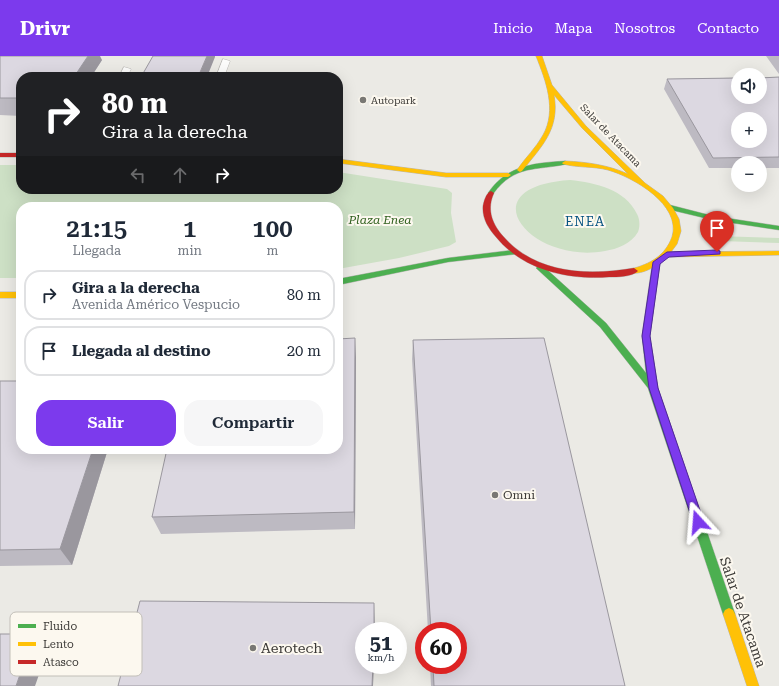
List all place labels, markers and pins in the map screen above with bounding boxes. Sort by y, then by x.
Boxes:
marker: Autopark [358,95,368,105]
place label: Autopark [371,95,417,106]
pin [700,211,734,252]
place label: Omni [503,488,535,502]
marker: Omni [490,490,500,500]
place label: Aerotech [261,640,322,656]
marker: Aerotech [248,643,258,653]

